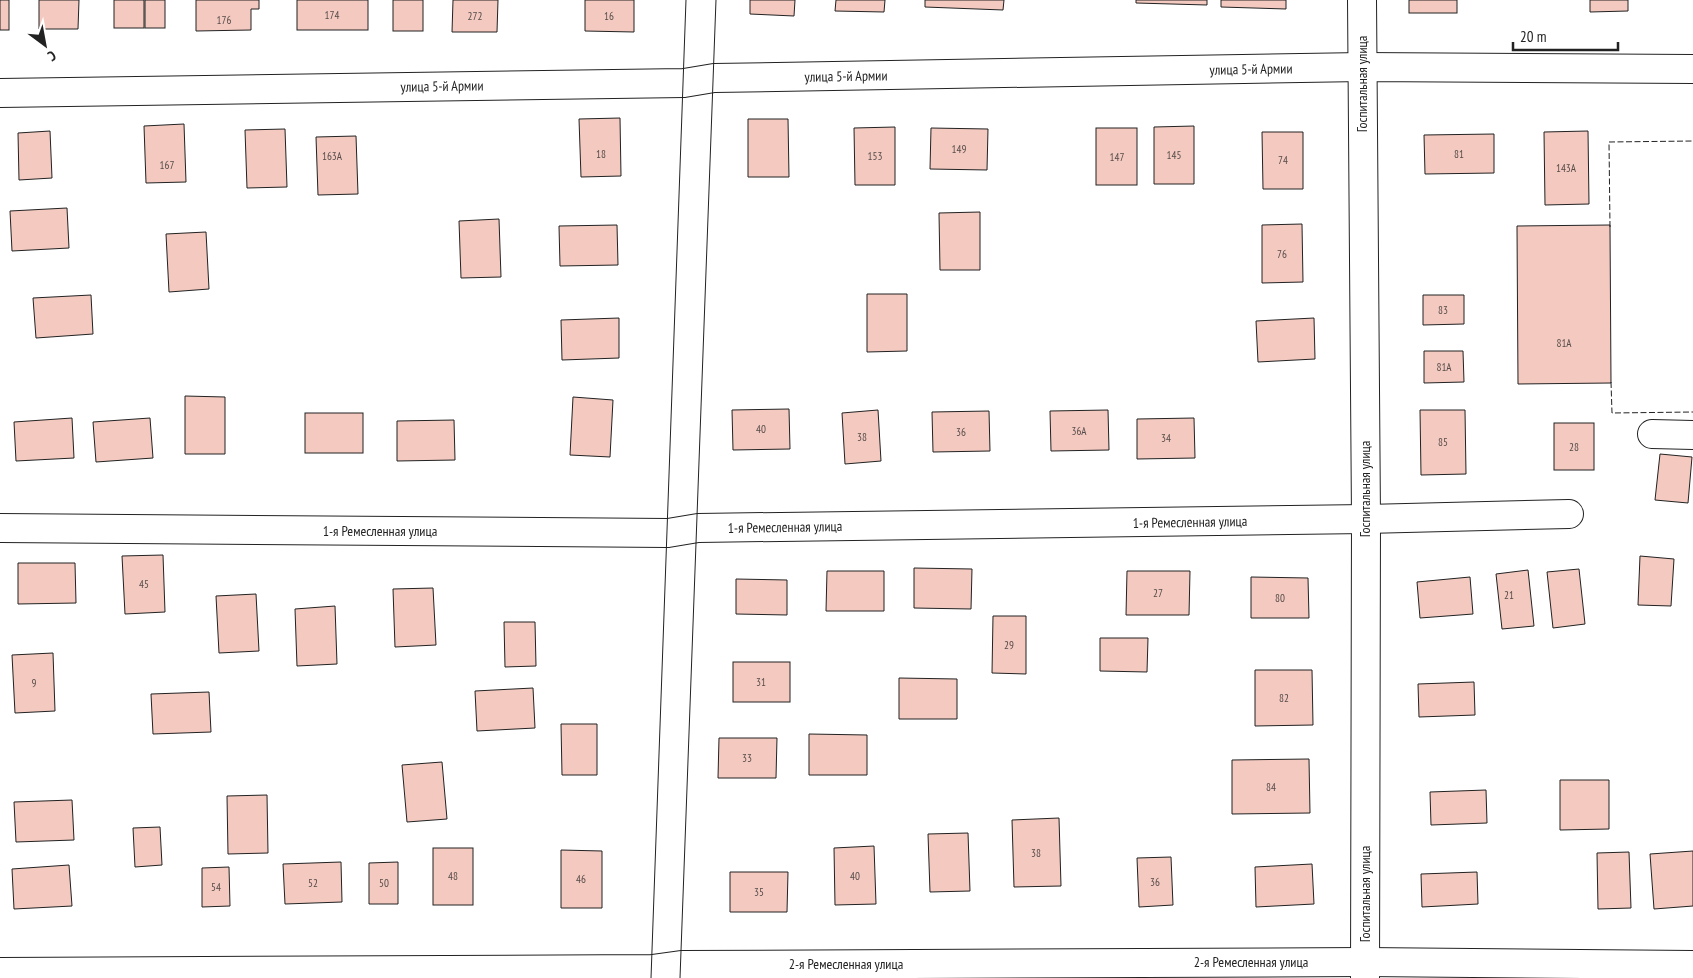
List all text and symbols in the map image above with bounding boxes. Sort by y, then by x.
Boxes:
house number: 174 [325,8,339,22]
house number: 272 [468,9,482,23]
house number: 16 [604,9,614,23]
house number: 176 [217,13,231,27]
north arrow [20,20,70,70]
scale bar [1513,20,1618,52]
text: 20 m [1520,27,1546,46]
street label: Госпитальная улица [1353,36,1371,132]
text: С [44,47,59,66]
street label: улица 5-й Армии [1209,59,1293,79]
street label: улица 5-й Армии [804,66,888,86]
street label: улица 5-й Армии [400,76,484,96]
house number: 149 [952,142,966,156]
house number: 18 [596,147,606,161]
house number: 81 [1454,147,1464,161]
house number: 145 [1167,148,1181,162]
house number: 163А [322,149,343,163]
house number: 153 [868,149,882,163]
house number: 147 [1110,150,1124,164]
house number: 74 [1278,153,1288,167]
house number: 167 [160,158,174,172]
house number: 143А [1556,161,1577,175]
house number: 76 [1277,247,1287,261]
house number: 83 [1438,303,1448,317]
house number: 81А [1556,336,1572,350]
house number: 81А [1436,360,1452,374]
house number: 40 [756,422,766,436]
house number: 36А [1071,424,1087,438]
house number: 36 [956,425,966,439]
house number: 38 [857,430,867,444]
house number: 34 [1161,431,1171,445]
house number: 85 [1438,435,1448,449]
house number: 28 [1569,440,1579,454]
street label: Госпитальная улица [1356,441,1374,537]
street label: 1-я Ремесленная улица [1133,512,1247,532]
street label: 1-я Ремесленная улица [728,517,842,537]
street label: 1-я Ремесленная улица [323,522,437,540]
house number: 45 [139,577,149,591]
house number: 27 [1153,586,1163,600]
house number: 21 [1504,588,1514,602]
house number: 80 [1275,591,1285,605]
house number: 29 [1004,638,1014,652]
house number: 31 [756,675,766,689]
house number: 9 [32,676,37,690]
house number: 82 [1279,691,1289,705]
house number: 33 [742,751,752,765]
house number: 84 [1266,780,1276,794]
house number: 38 [1031,846,1041,860]
street label: Госпитальная улица [1356,846,1374,942]
house number: 48 [448,869,458,883]
house number: 40 [850,869,860,883]
house number: 46 [576,872,586,886]
house number: 36 [1150,875,1160,889]
house number: 52 [308,876,318,890]
house number: 50 [379,876,389,890]
house number: 54 [211,880,221,894]
house number: 35 [754,885,764,899]
street label: 2-я Ремесленная улица [1194,953,1308,971]
street label: 2-я Ремесленная улица [789,955,903,973]

